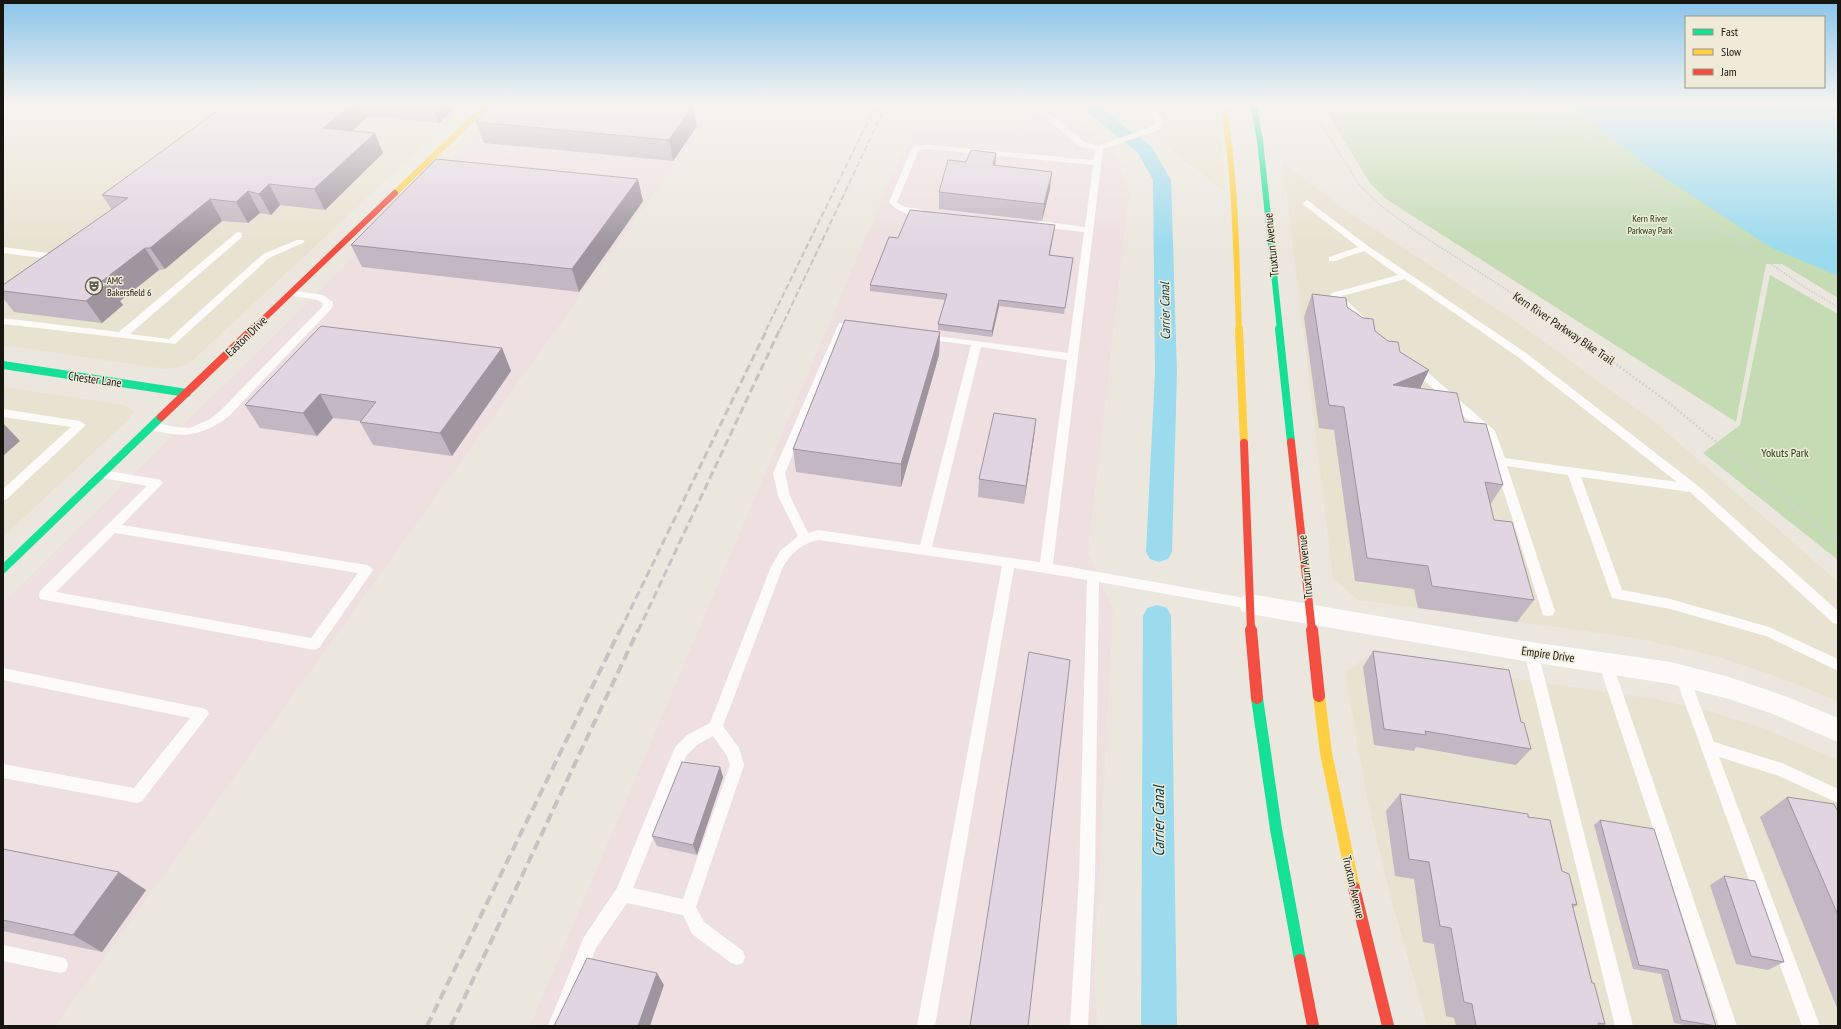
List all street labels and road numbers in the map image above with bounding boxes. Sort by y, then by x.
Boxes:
street label: Truxtun Avenue [1260,212,1282,278]
street label: Kern River Parkway Bike Trail [1510,288,1618,368]
street label: Easton Drive [222,313,270,359]
street label: Chester Lane [67,368,123,390]
street label: Truxtun Avenue [1294,534,1316,600]
street label: Empire Drive [1521,643,1576,665]
street label: Truxtun Avenue [1339,854,1369,920]

